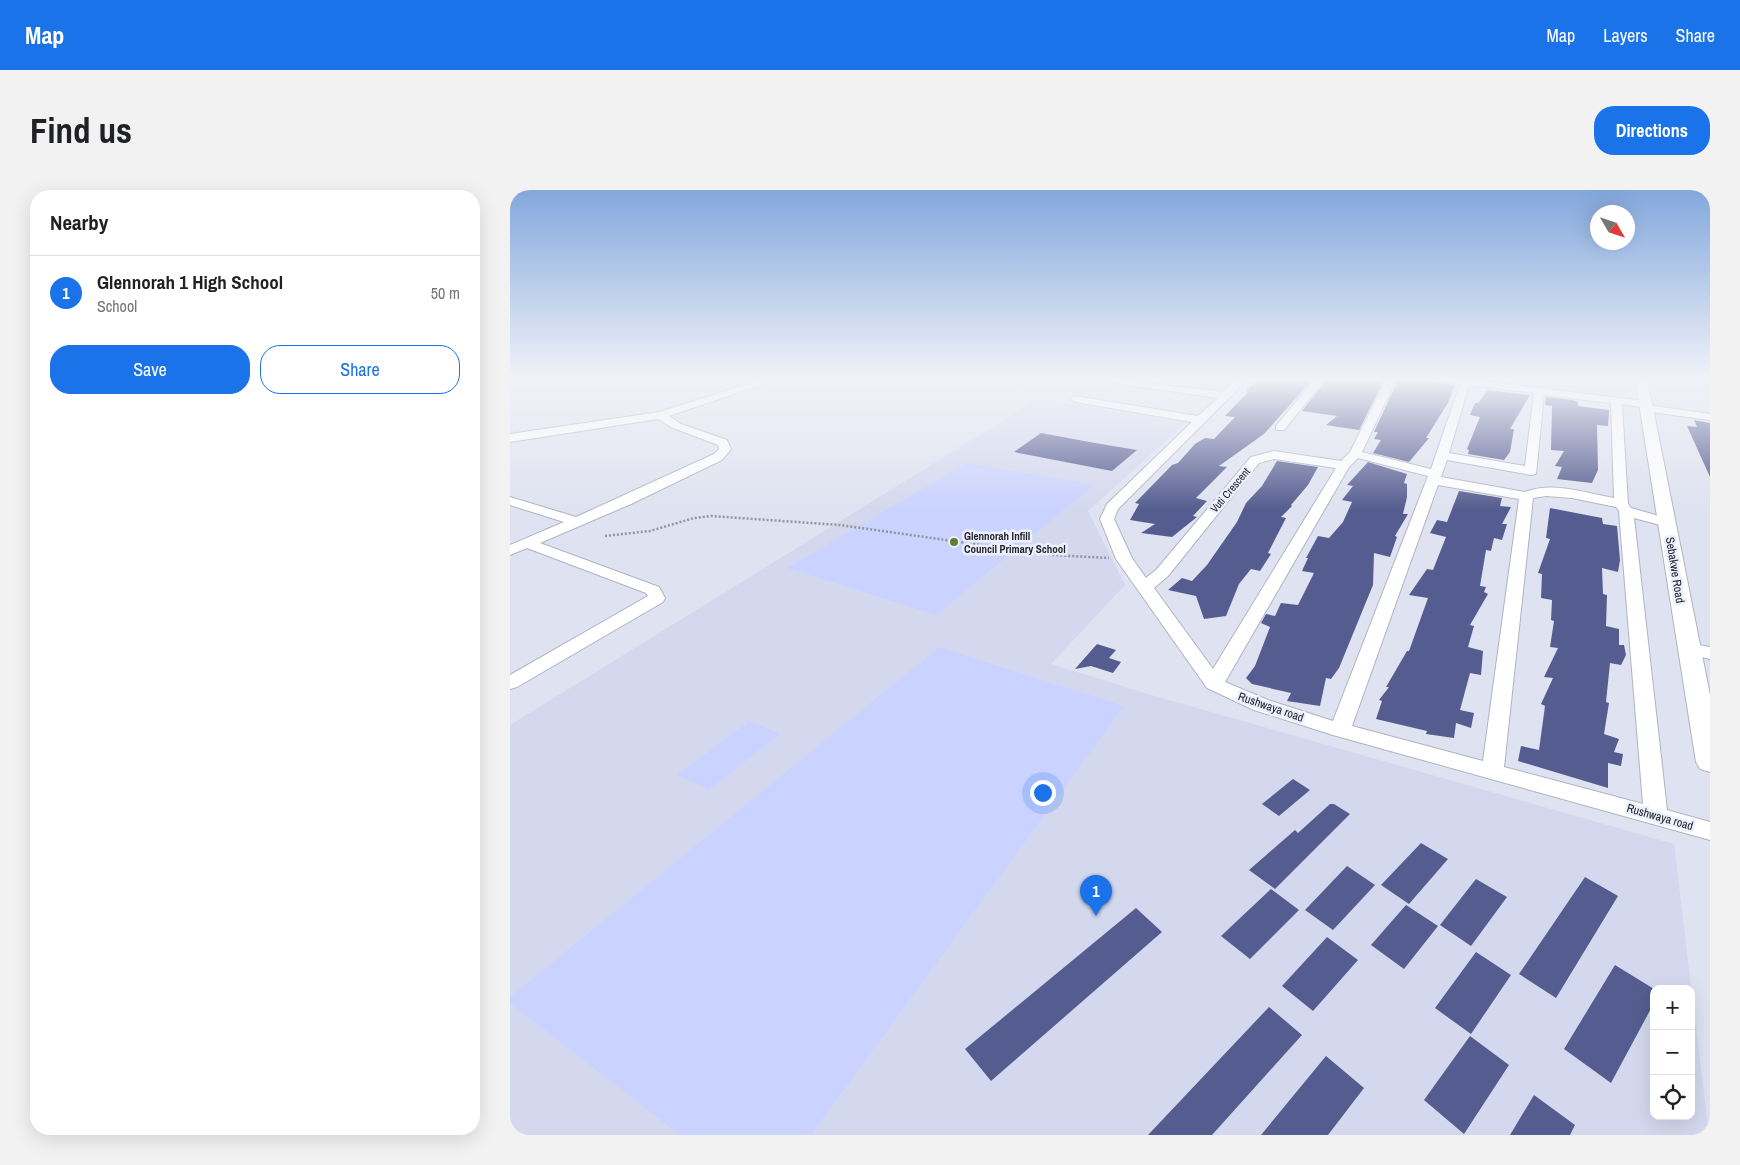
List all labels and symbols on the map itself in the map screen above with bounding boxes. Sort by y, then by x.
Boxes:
north arrow [1590,205,1635,250]
street label: Vuti Crescent [1207,464,1253,515]
place label: Glennorah Infill Council Primary School [964,529,1066,556]
marker: Glennorah Infill Council Primary School [948,536,960,548]
street label: Sebakwe Road [1662,536,1688,604]
street label: Rushwaya road [1236,688,1306,726]
your location [1030,780,1056,806]
street label: Rushwaya road [1625,800,1695,834]
pin: 1 [1080,875,1112,916]

